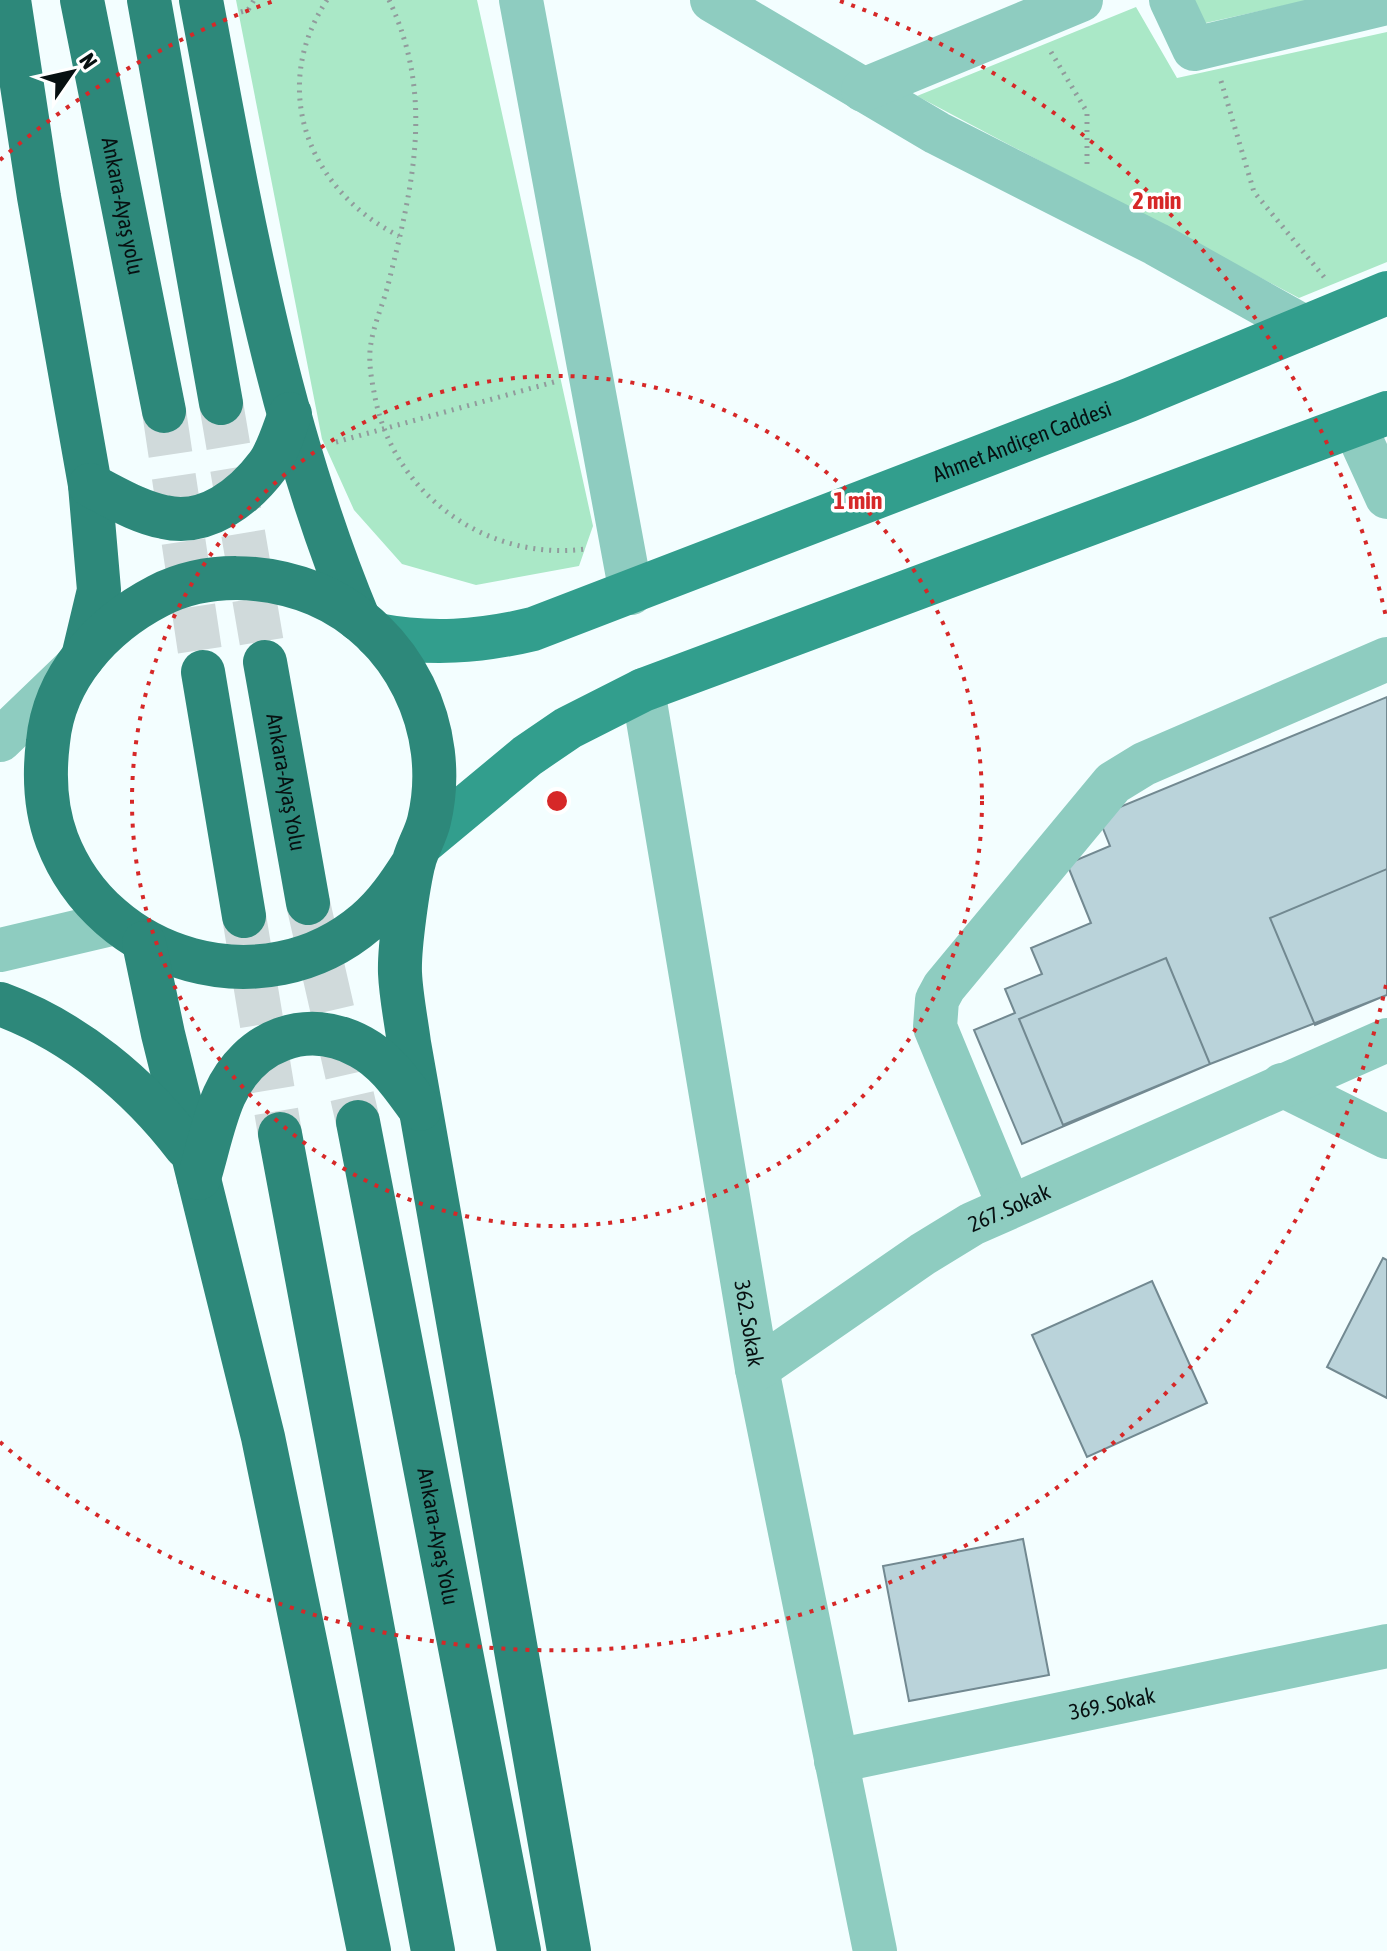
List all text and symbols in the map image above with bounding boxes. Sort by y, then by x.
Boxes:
north arrow [32,32,112,112]
text: N [74,48,103,73]
street label: Ankara-Ayaş yolu [97,135,149,277]
text: 2 min [1132,187,1182,214]
street label: Ahmet Andiçen Caddesi [929,395,1115,487]
text: 1 min [833,487,883,514]
street label: Ankara-Ayaş Yolu [261,711,311,853]
centre of rings [543,787,571,815]
street label: 267. Sokak [964,1178,1055,1237]
street label: 362. Sokak [729,1278,769,1369]
street label: Ankara-Ayaş Yolu [412,1465,464,1607]
street label: 369. Sokak [1067,1682,1158,1725]

